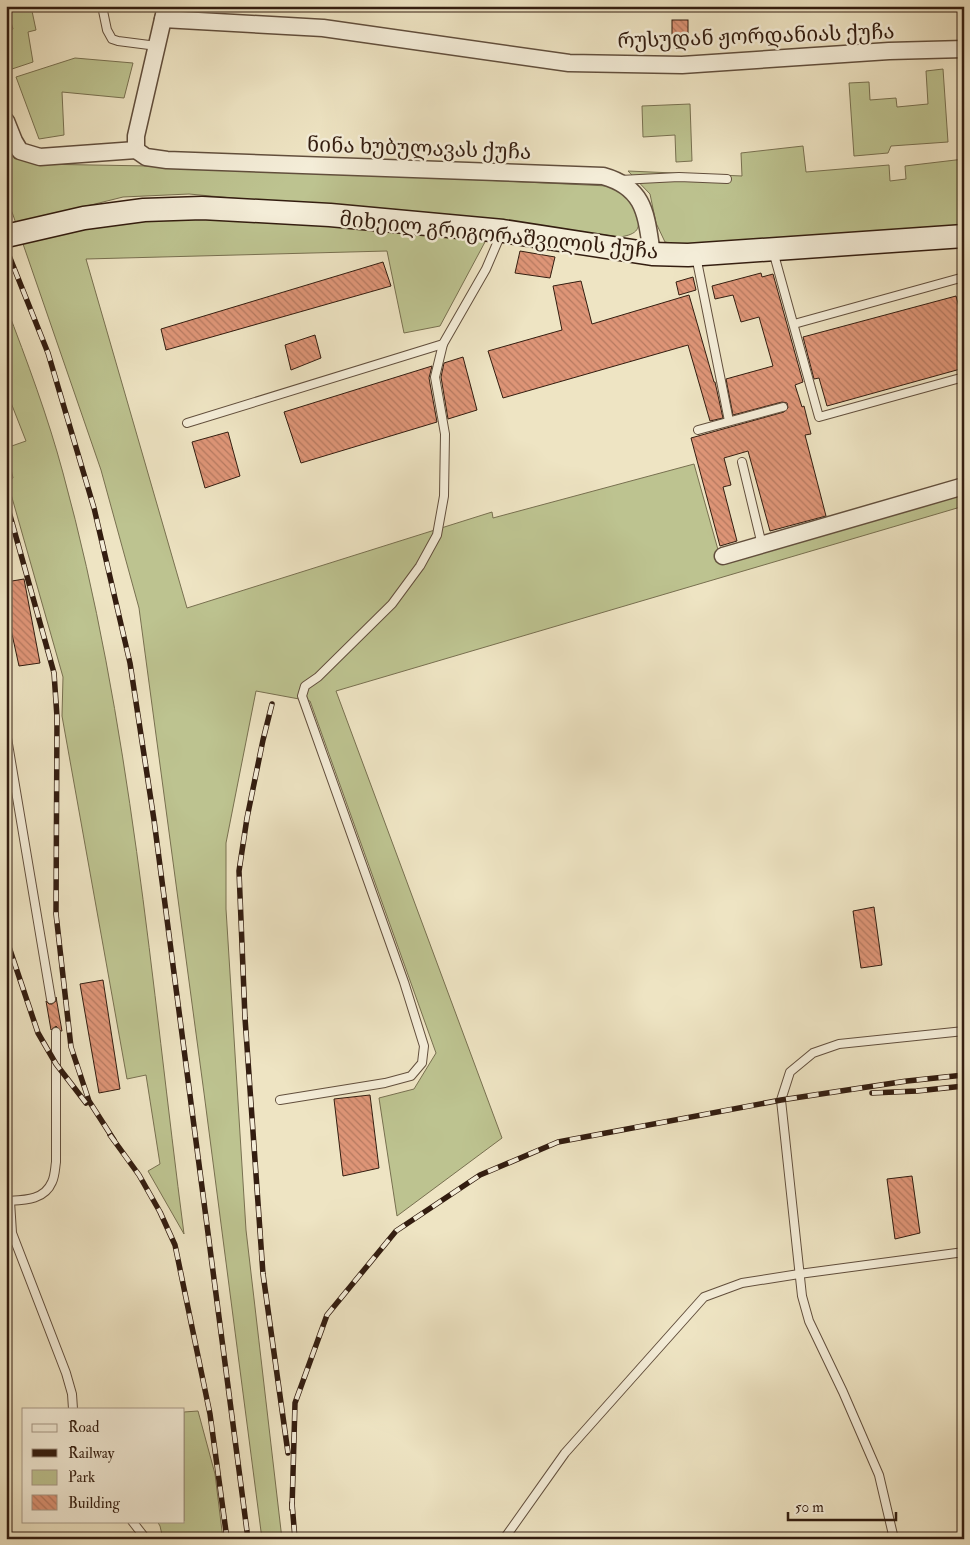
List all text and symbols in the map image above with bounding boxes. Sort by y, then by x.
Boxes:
street label: რუსუდან ჟორდანიას ქუჩა [617,18,895,55]
street label: ნინა ხუბულავას ქუჩა [306,131,532,166]
street label: მიხეილ გრიგორაშვილის ქუჩა [338,205,660,266]
legend [22,1408,185,1522]
text: Road [68,1418,100,1437]
text: Railway [68,1444,115,1463]
text: Park [68,1468,95,1487]
scale bar [788,1490,895,1522]
text: Building [68,1494,120,1513]
text: 50 m [795,1498,824,1517]

